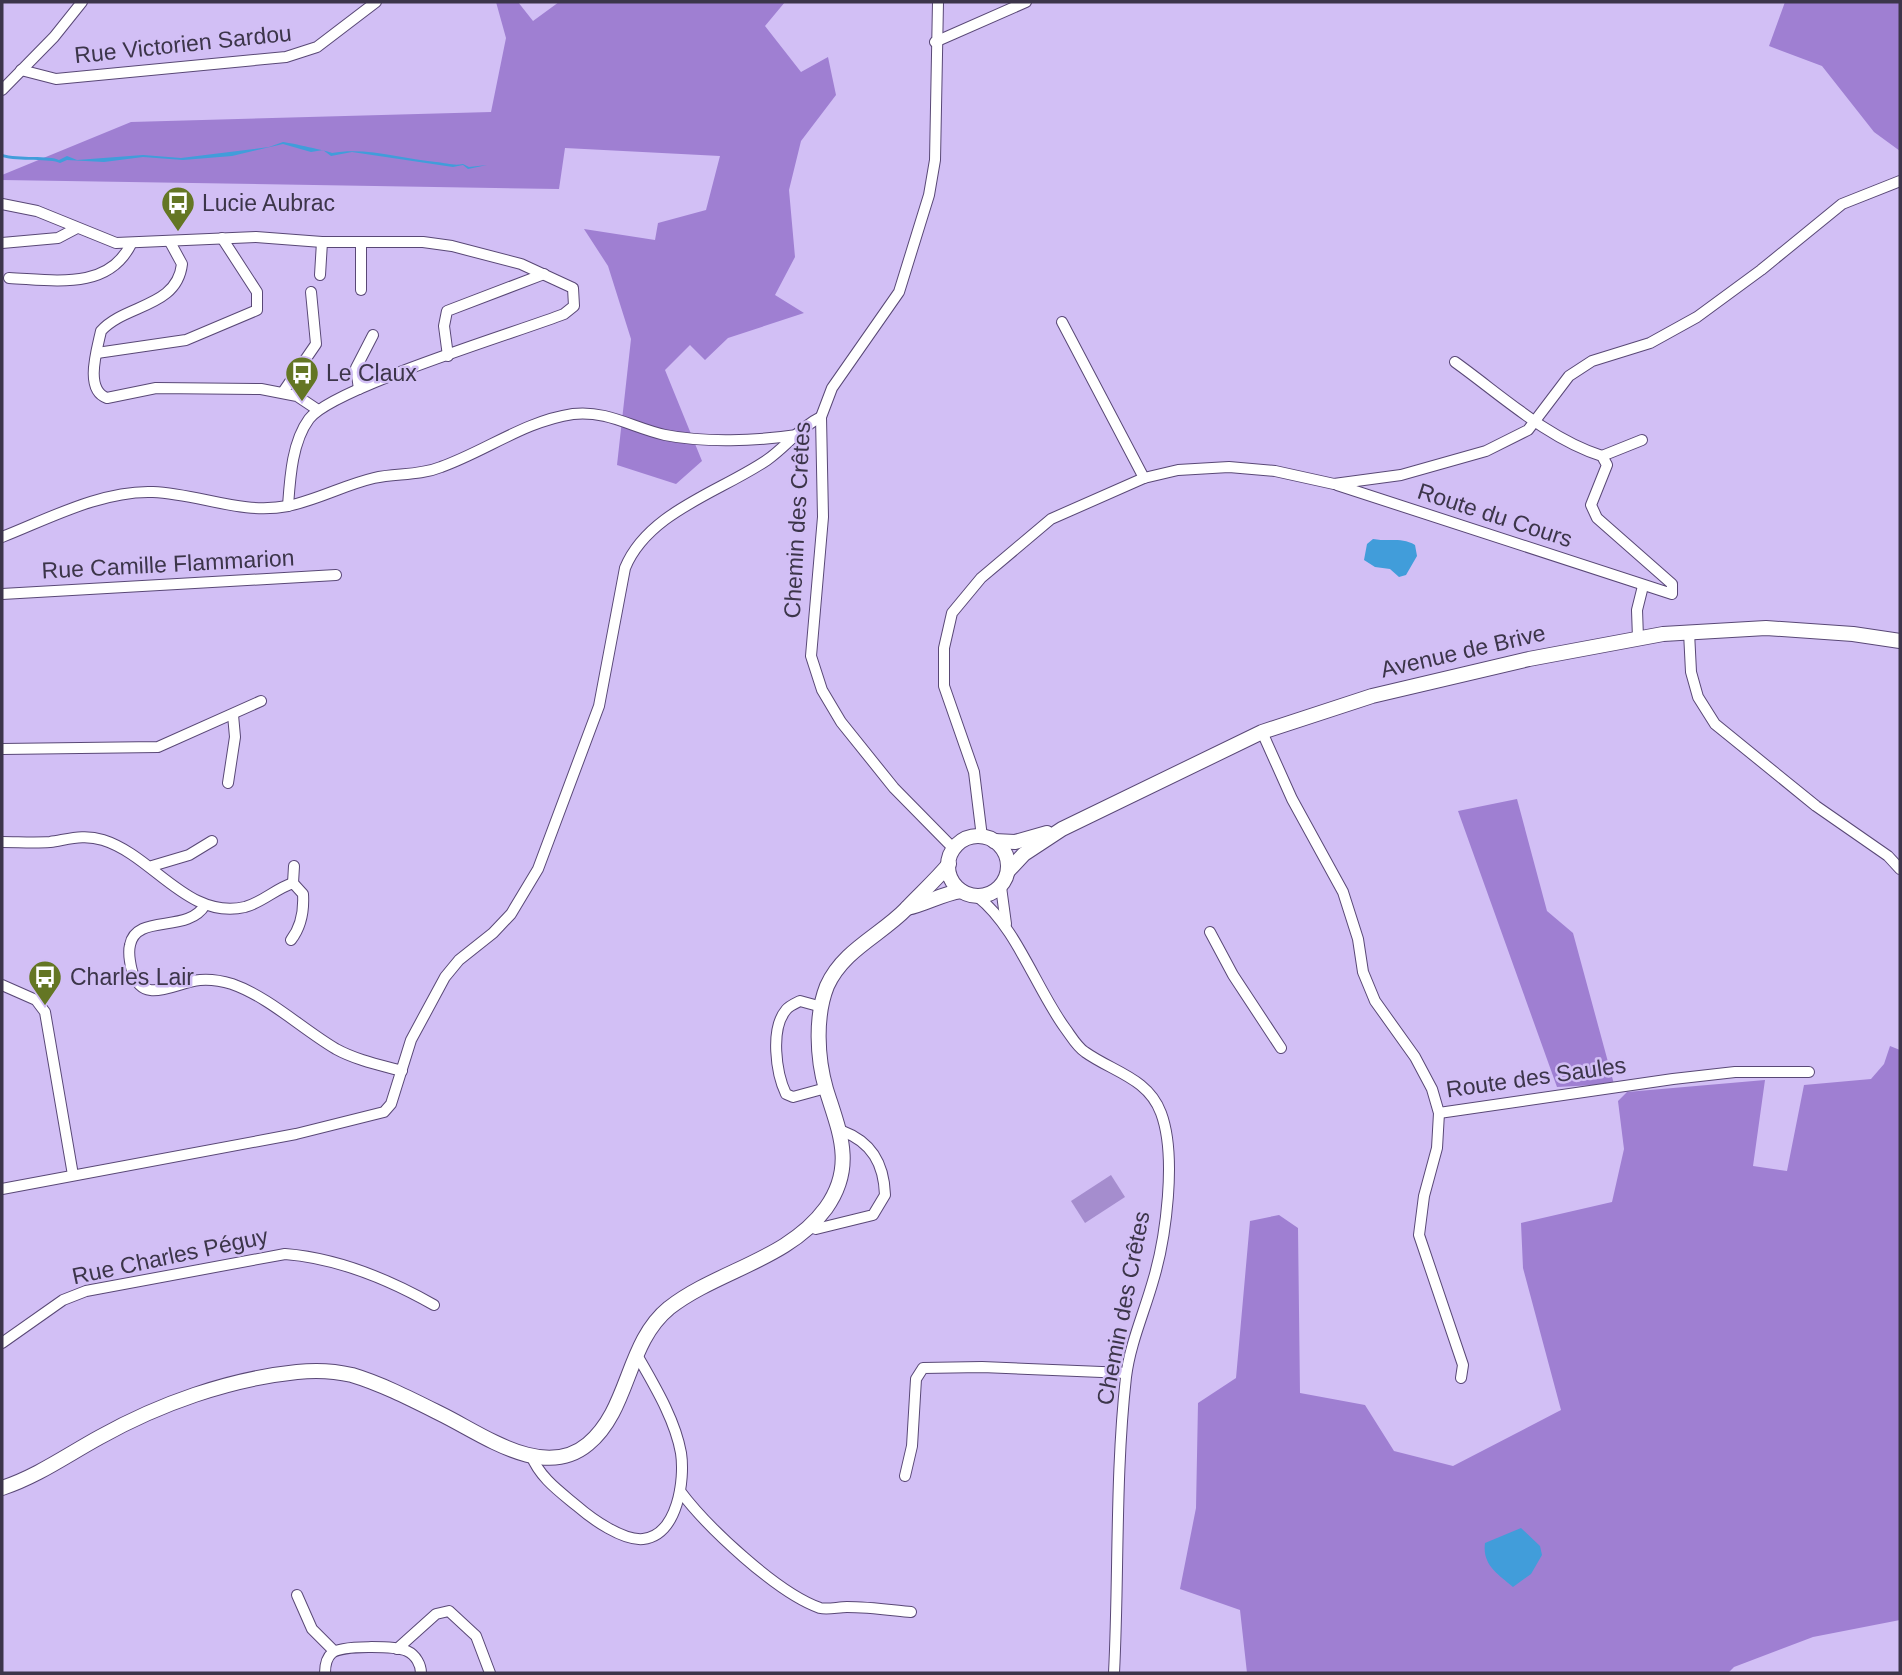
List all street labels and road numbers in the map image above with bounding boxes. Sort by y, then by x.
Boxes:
street label: Rue Victorien Sardou [73,20,293,68]
street label: Chemin des Crêtes [779,421,815,619]
street label: Route du Cours [1414,478,1576,552]
street label: Rue Camille Flammarion [41,544,295,584]
street label: Avenue de Brive [1378,619,1548,683]
street label: Route des Saules [1444,1051,1628,1103]
street label: Chemin des Crêtes [1091,1209,1155,1407]
street label: Rue Charles Péguy [70,1222,271,1289]

